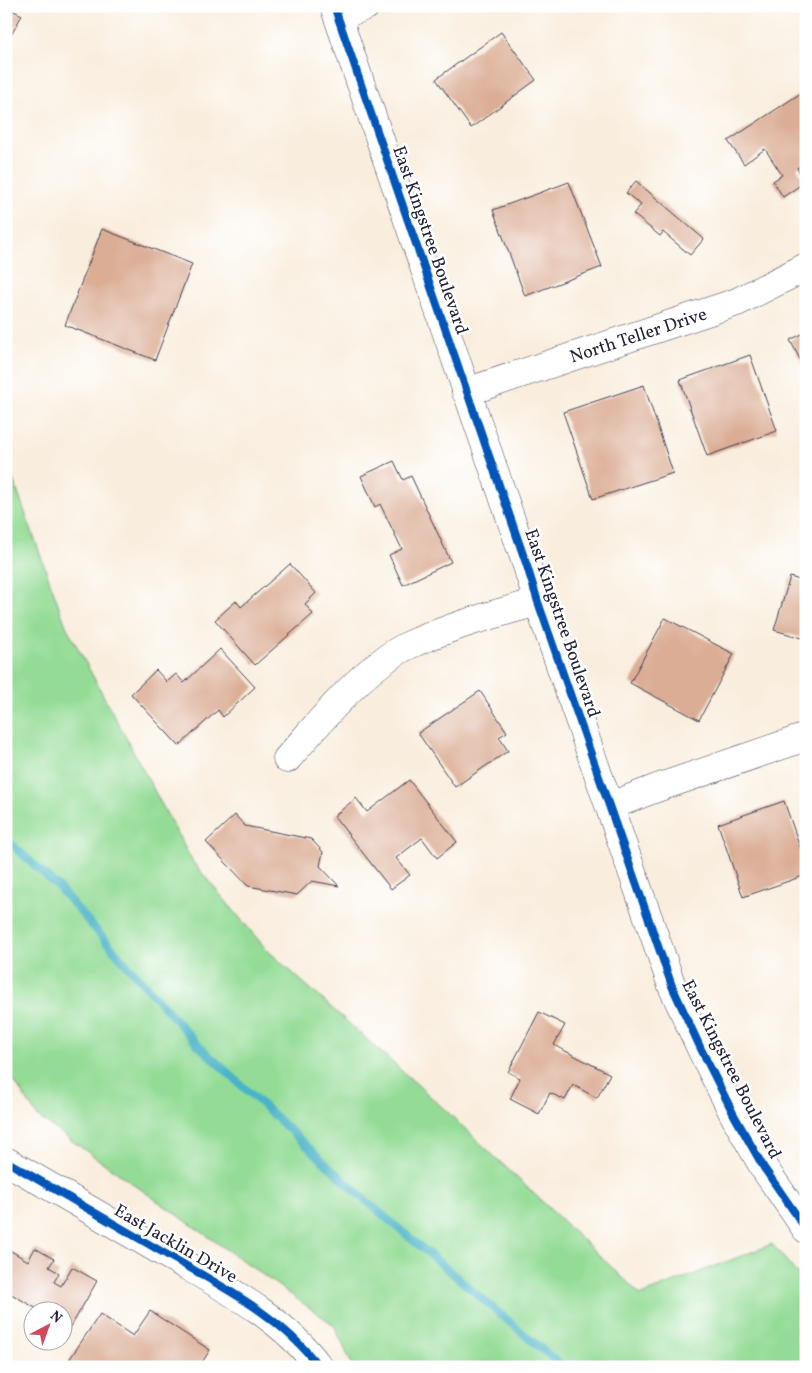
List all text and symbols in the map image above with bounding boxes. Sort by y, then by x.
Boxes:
street label: East Kingstree Boulevard [386,143,474,338]
street label: North Teller Drive [567,302,710,370]
street label: East Kingstree Boulevard [518,526,606,721]
street label: East Kingstree Boulevard [675,976,787,1164]
street label: East Jacklin Drive [109,1199,242,1290]
north arrow [22,1300,72,1350]
text: N [45,1307,66,1328]

